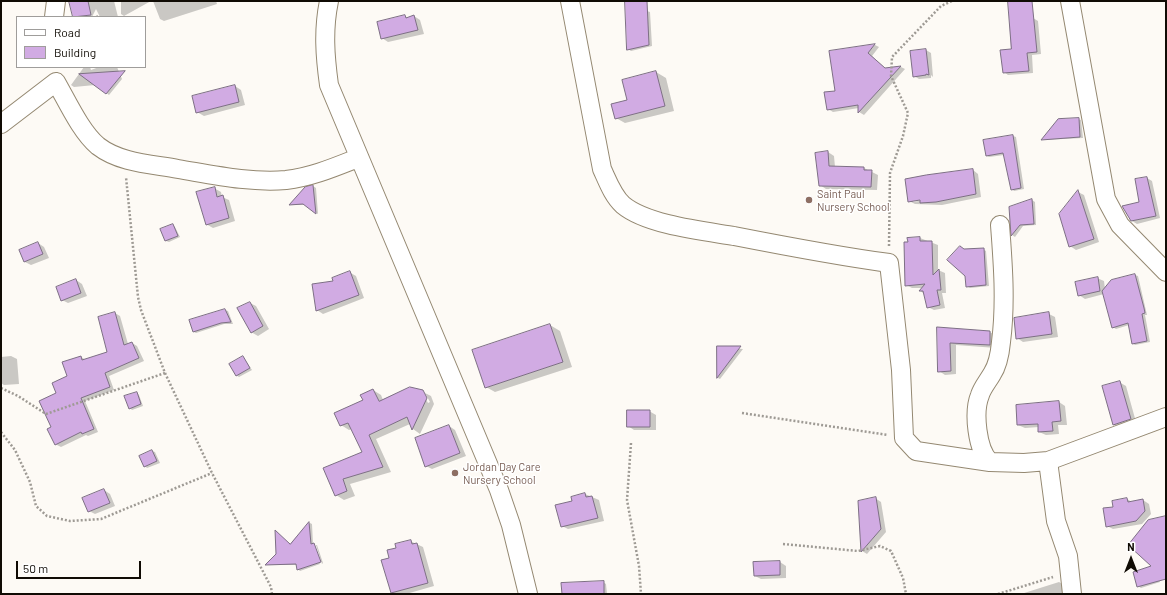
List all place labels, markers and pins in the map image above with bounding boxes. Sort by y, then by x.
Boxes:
place label: Saint Paul Nursery School [817,187,890,213]
marker: Saint Paul Nursery School [804,195,814,205]
place label: Jordan Day Care Nursery School [463,460,541,486]
marker: Jordan Day Care Nursery School [450,468,460,478]

